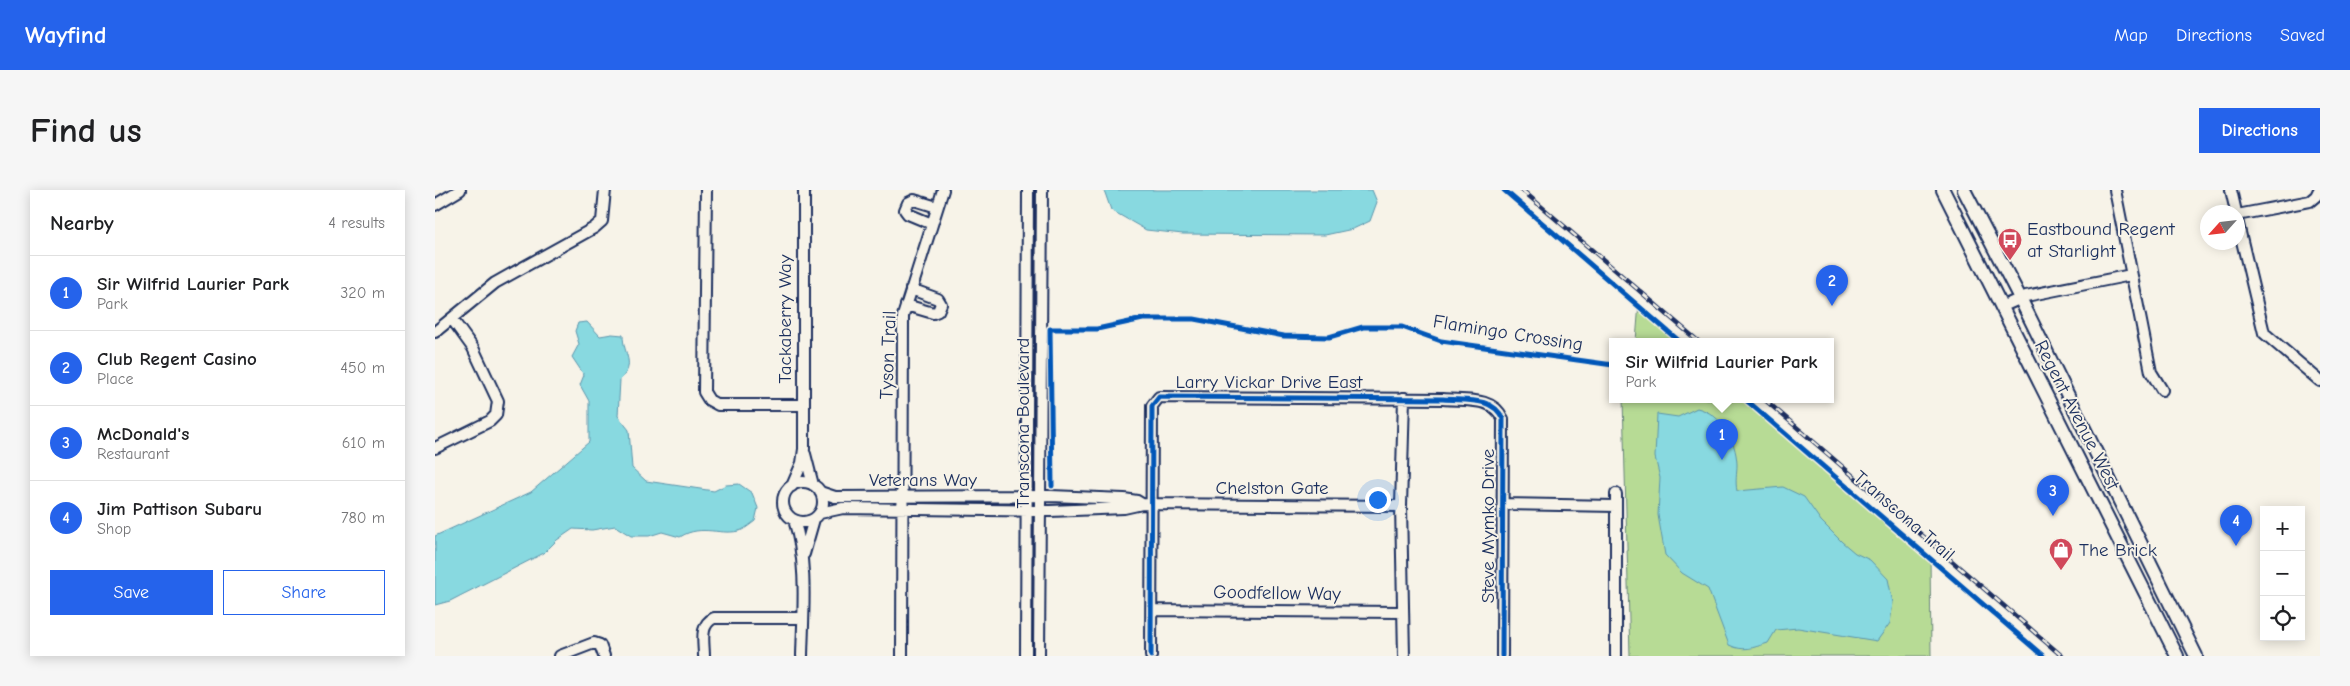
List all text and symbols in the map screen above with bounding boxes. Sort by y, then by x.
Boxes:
text: Wayfind [25,21,106,49]
text: Map [2114,25,2148,46]
text: Directions [2176,25,2252,46]
text: Saved [2280,25,2325,46]
button: Directions [2199,108,2320,153]
text: Find us [30,110,142,151]
north arrow [2200,205,2245,250]
text: Nearby [50,211,114,235]
text: 4 results [328,214,385,232]
place label: Eastbound Regent at Starlight [2027,218,2175,262]
bus stop icon: Eastbound Regent at Starlight [1997,227,2023,261]
street label: Tackaberry Way [774,254,796,383]
pin: 2 [1816,265,1848,306]
text: Sir Wilfrid Laurier Park [97,273,289,295]
text: 1 [63,284,69,302]
text: 320 m [340,284,385,302]
text: Park [97,295,128,313]
street label: Tyson Trail [875,310,901,400]
street label: Flamingo Crossing [1431,310,1585,356]
street label: Regent Avenue West [2030,337,2124,494]
street label: Transcona Boulevard [1012,338,1034,508]
popup [1609,338,1834,403]
text: Club Regent Casino [97,348,257,370]
text: Sir Wilfrid Laurier Park [1626,351,1818,373]
text: 2 [62,359,70,377]
text: 450 m [340,359,385,377]
text: Place [97,370,133,388]
street label: Larry Vickar Drive East [1176,371,1363,393]
text: Park [1626,373,1656,391]
pin: 1 [1706,419,1738,460]
text: McDonald's [97,423,189,445]
text: 3 [62,434,70,452]
text: 610 m [342,434,385,452]
text: Restaurant [97,445,169,463]
street label: Steve Mymko Drive [1477,449,1499,603]
street label: Transcona Trail [1849,466,1959,566]
street label: Veterans Way [869,469,978,491]
pin: 3 [2037,475,2069,516]
street label: Chelston Gate [1215,477,1329,499]
your location [1365,487,1391,513]
text: Jim Pattison Subaru [97,498,262,520]
pin: 4 [2220,505,2252,546]
map controls [2260,506,2305,641]
button: + [2260,506,2305,551]
text: 4 [62,509,70,527]
text: 780 m [341,509,385,527]
text: Shop [97,520,131,538]
shop icon: The Brick [2048,537,2074,571]
place label: The Brick [2079,539,2158,561]
button: − [2260,551,2305,596]
button: Save [50,570,213,615]
button: Share [223,570,385,615]
street label: Goodfellow Way [1213,581,1342,605]
button: locate [2260,596,2305,641]

